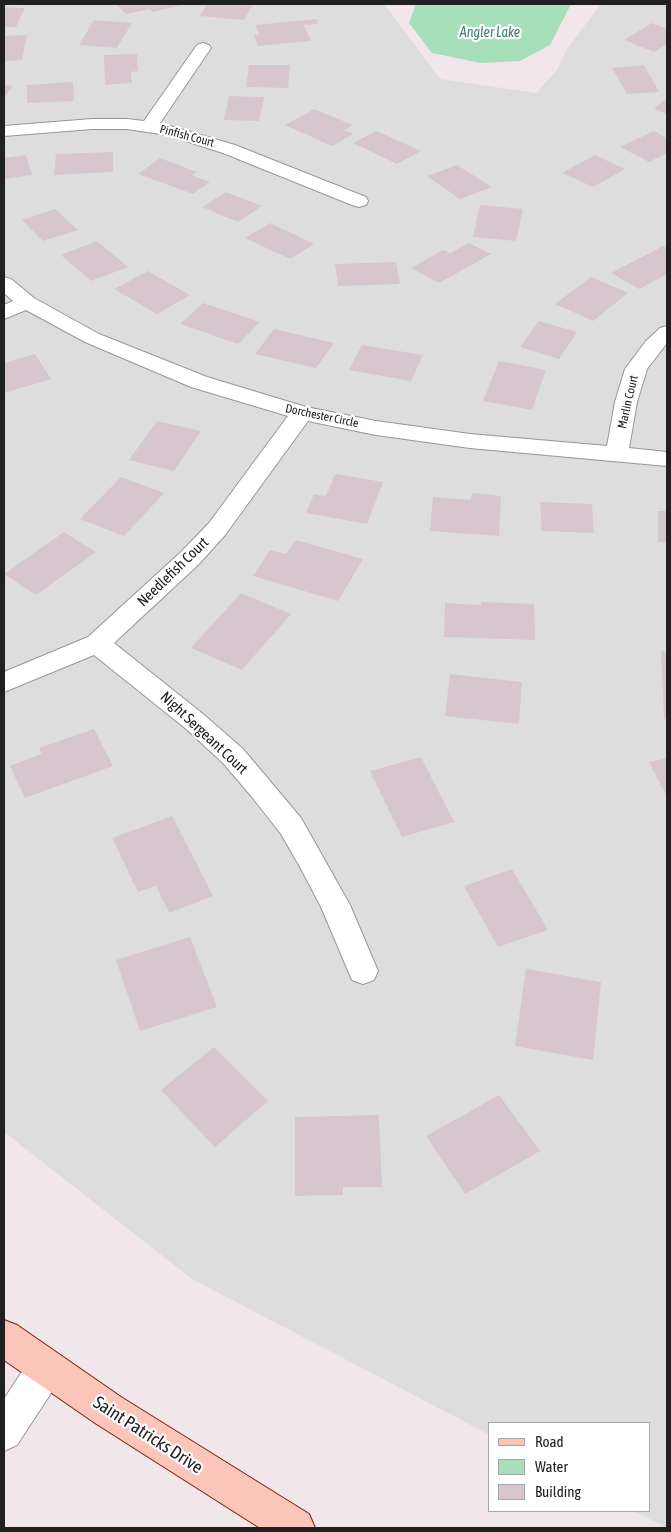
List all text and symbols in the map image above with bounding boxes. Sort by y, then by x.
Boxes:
water label: Angler Lake [460,25,520,41]
street label: Pinfish Court [158,122,216,150]
street label: Marlin Court [615,374,641,430]
street label: Dorchester Circle [284,401,360,431]
street label: Needlefish Court [134,534,212,610]
street label: Night Sergeant Court [157,688,251,778]
street label: Saint Patricks Drive [89,1392,207,1478]
legend [488,1422,651,1512]
text: Road [535,1433,564,1450]
text: Water [535,1458,568,1475]
text: Building [535,1483,581,1500]

